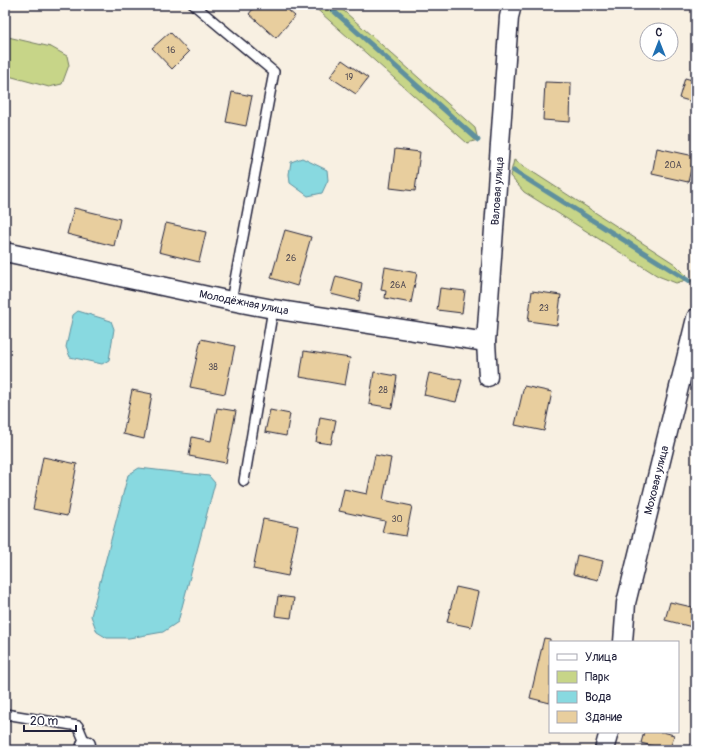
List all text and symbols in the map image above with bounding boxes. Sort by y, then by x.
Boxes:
north arrow [639,22,679,62]
text: С [656,26,663,39]
house number: 16 [167,45,175,56]
house number: 19 [345,72,353,83]
street label: Валовая улица [489,156,506,226]
house number: 20А [664,160,682,171]
house number: 26 [286,253,296,264]
house number: 26А [390,280,406,291]
street label: Молодёжная улица [198,287,290,318]
house number: 23 [539,303,549,314]
house number: 38 [208,362,218,373]
house number: 28 [378,385,388,396]
street label: Моховая улица [642,444,671,516]
house number: 30 [391,514,403,525]
legend [549,641,679,733]
text: Улица [585,650,617,665]
text: Парк [585,670,610,685]
text: Вода [585,690,611,705]
scale bar [24,707,76,733]
text: Здание [585,710,622,725]
text: 20 m [30,714,59,729]

